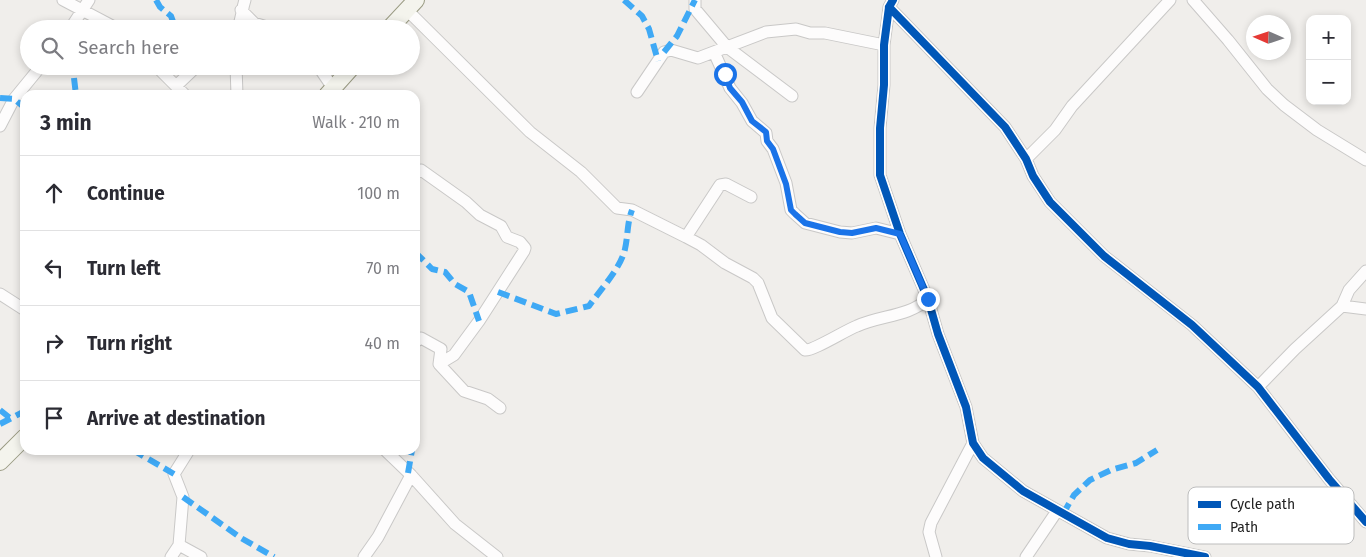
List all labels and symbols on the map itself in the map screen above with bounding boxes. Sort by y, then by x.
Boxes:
north arrow [1246,15,1291,60]
route start [714,63,737,86]
route end [917,288,940,311]
legend [1188,487,1354,544]
text: Cycle path [1230,496,1295,513]
text: Path [1230,519,1258,536]

